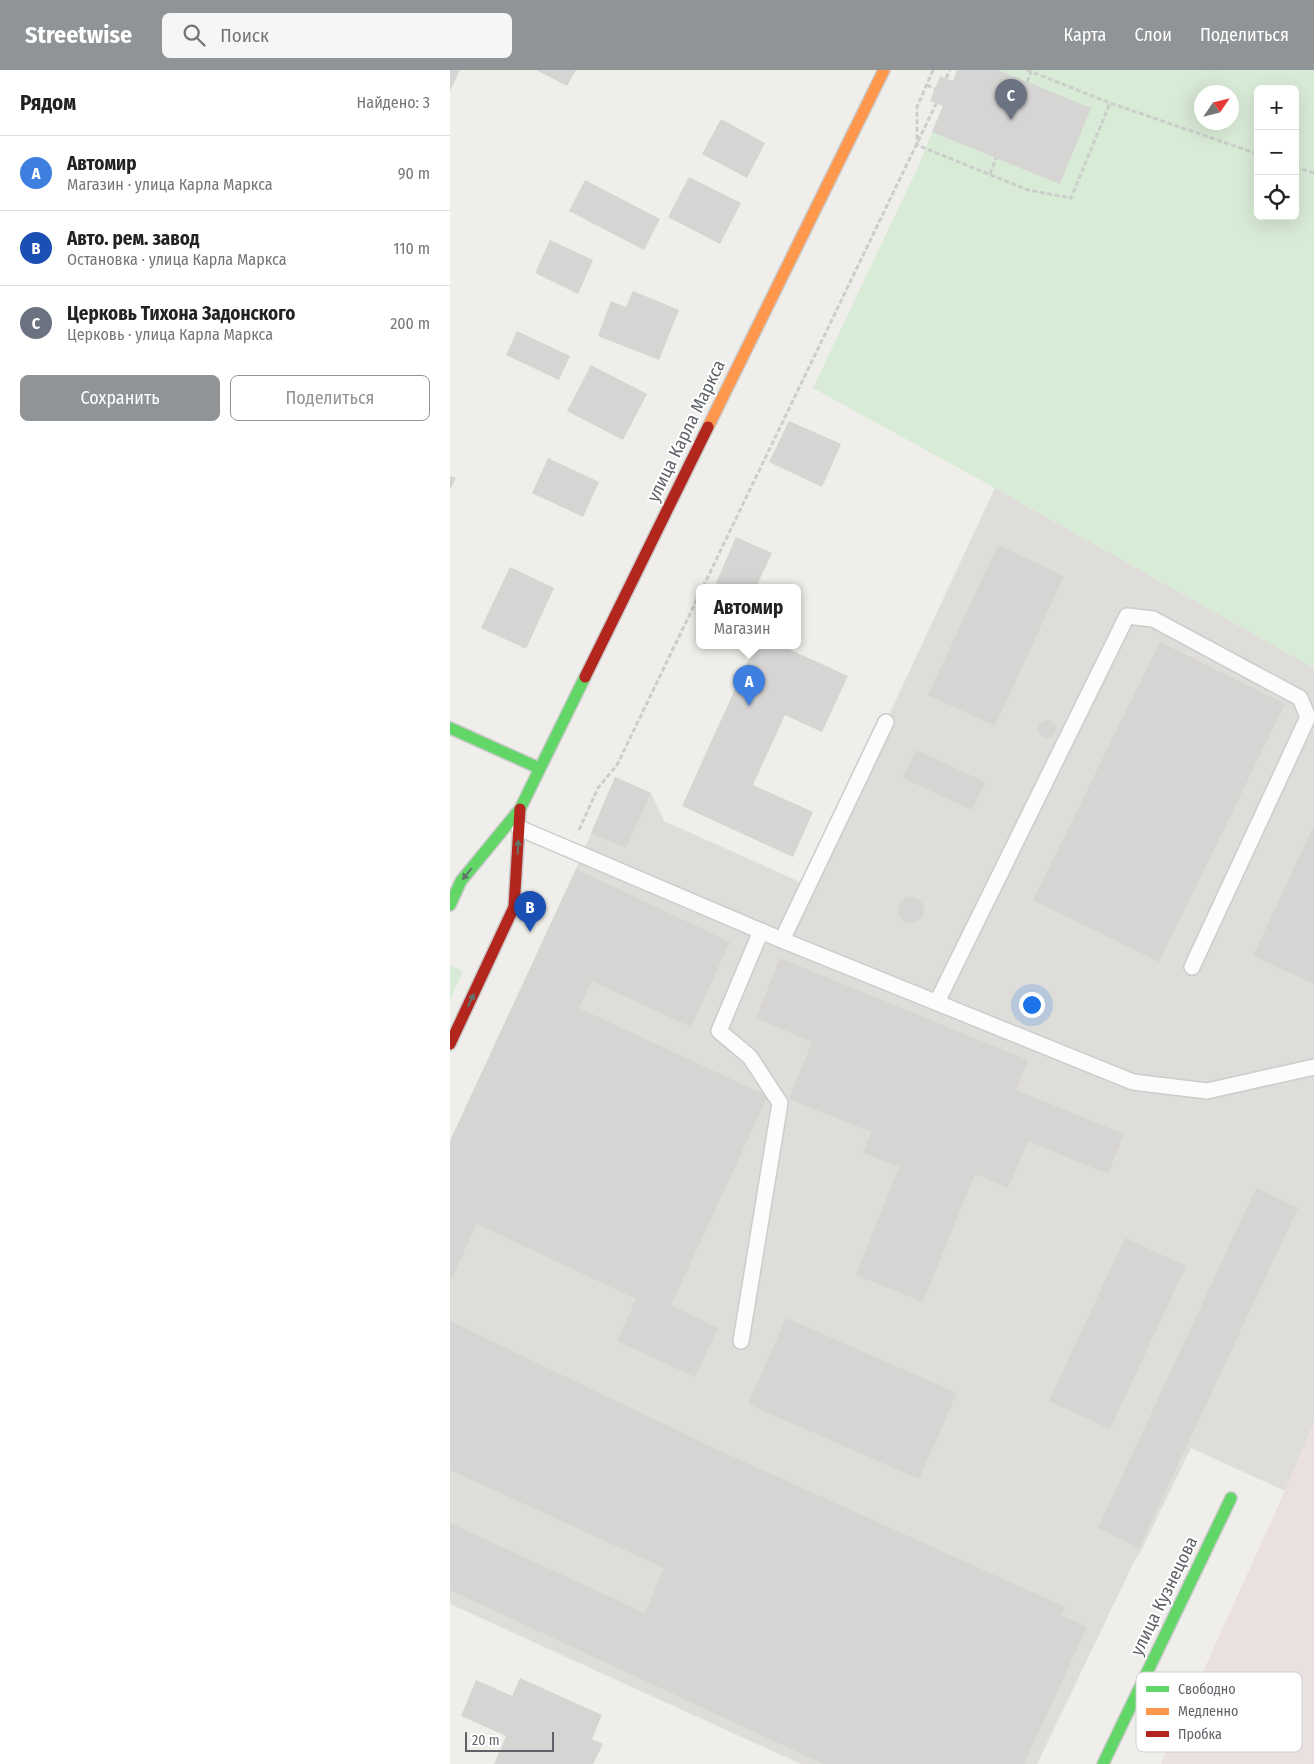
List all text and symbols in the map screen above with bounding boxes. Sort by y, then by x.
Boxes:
search box [162,13,512,58]
text: Streetwise [25,21,132,49]
icon: search [180,21,208,49]
text: Поиск [220,24,269,47]
text: Карта [1063,24,1106,46]
text: Слои [1134,24,1172,46]
text: Поделиться [1200,24,1289,46]
pin: C [995,79,1027,120]
north arrow [1194,85,1239,130]
map controls [1254,85,1299,220]
button: + [1254,85,1299,130]
text: Рядом [20,90,76,116]
text: Найдено: 3 [357,93,430,112]
button: − [1254,130,1299,175]
text: Автомир [67,152,137,175]
text: A [32,164,40,183]
text: 90 m [398,164,430,183]
text: Магазин · улица Карла Маркса [67,175,273,194]
button: locate [1254,175,1299,220]
text: Авто. рем. завод [67,227,199,250]
text: B [32,239,40,258]
text: 110 m [393,239,430,258]
text: Остановка · улица Карла Маркса [67,250,287,269]
text: Церковь Тихона Задонского [67,302,295,325]
text: C [32,314,40,333]
text: 200 m [390,314,430,333]
text: Церковь · улица Карла Маркса [67,325,273,344]
street label: улица Карла Маркса [642,356,730,506]
button: Сохранить [20,375,220,421]
button: Поделиться [230,375,430,421]
popup [696,584,801,649]
text: Автомир [714,596,783,619]
text: Магазин [714,619,771,638]
pin: A [733,665,765,706]
one-way arrow [514,839,522,855]
one-way arrow [462,867,473,880]
pin: B [514,891,546,932]
your location [1019,992,1045,1018]
one-way arrow [467,993,475,1007]
street label: улица Кузнецова [1126,1533,1202,1659]
legend [1136,1672,1302,1752]
text: Свободно [1178,1681,1236,1698]
text: Медленно [1178,1703,1238,1720]
text: Пробка [1178,1726,1222,1743]
scale bar [465,1729,554,1752]
text: 20 m [472,1732,500,1749]

